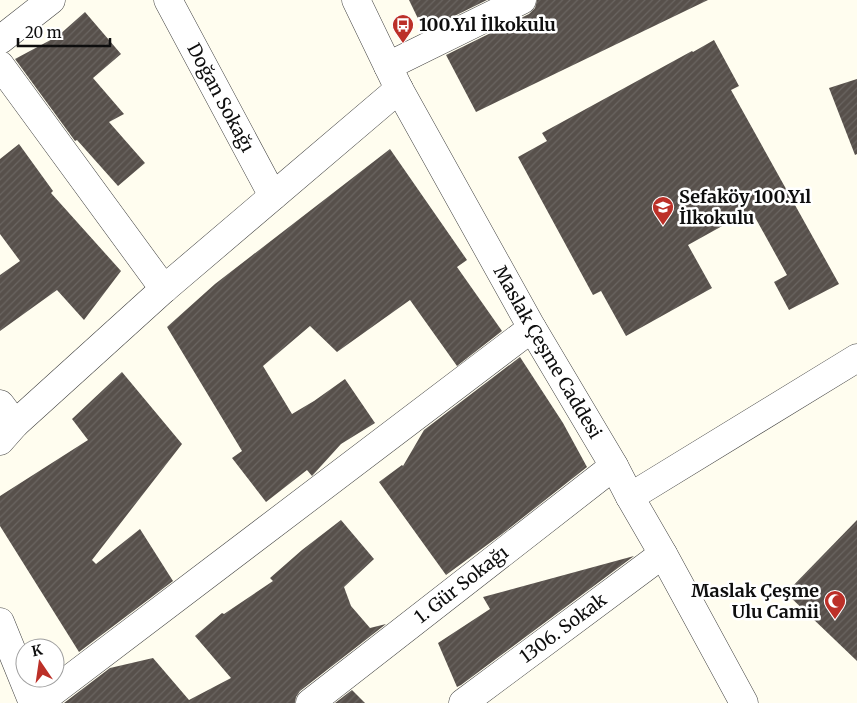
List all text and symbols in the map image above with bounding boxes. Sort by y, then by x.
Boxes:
bus stop icon: 100.Yıl İlkokulu [391,13,415,44]
place label: 100.Yıl İlkokulu [419,13,556,36]
scale bar [18,15,110,47]
text: 20 m [25,23,62,42]
street label: Doğan Sokağı [182,39,260,156]
place label: Sefaköy 100.Yıl İlkokulu [679,185,811,229]
school or university icon: Sefaköy 100.Yıl İlkokulu [651,195,675,226]
street label: Maslak Çeşme Caddesi [489,262,607,443]
street label: 1. Gür Sokağı [410,541,513,628]
place label: Maslak Çeşme Ulu Camii [691,579,819,623]
street label: 1306. Sokak [515,588,611,668]
mosque icon: Maslak Çeşme Ulu Camii [823,589,847,620]
north arrow [15,638,65,688]
text: K [30,640,45,660]

